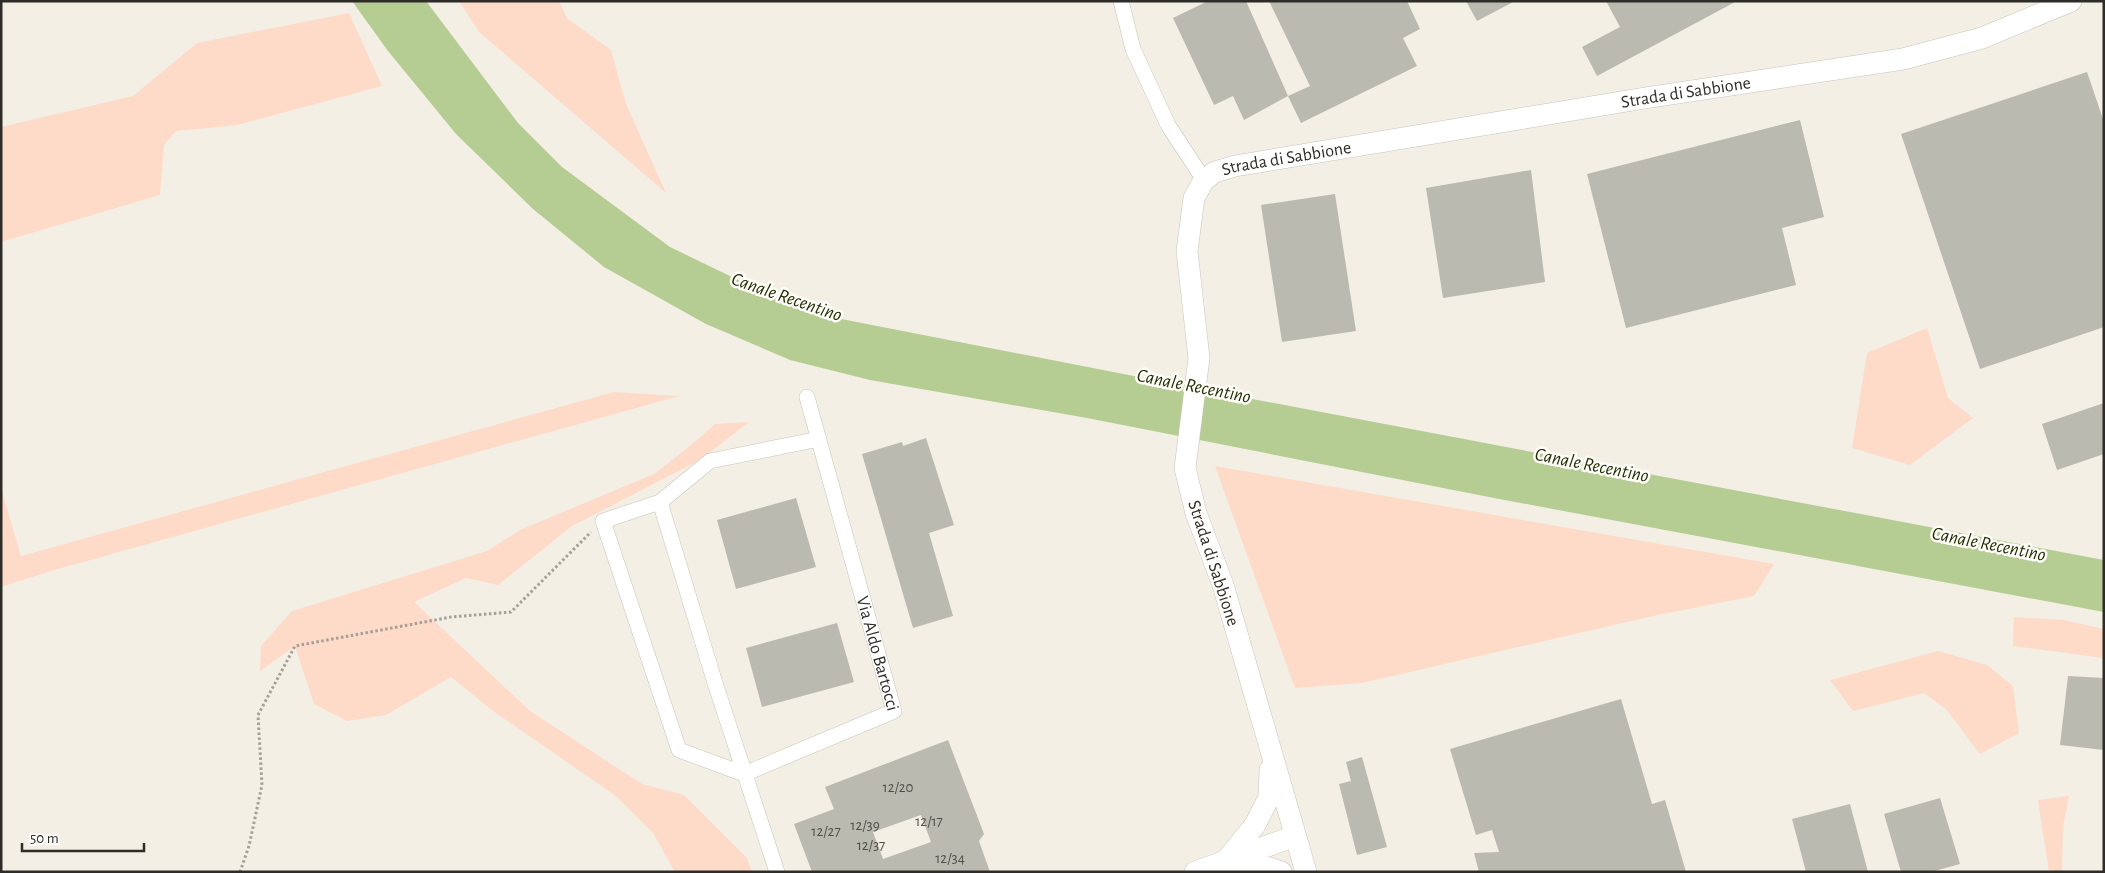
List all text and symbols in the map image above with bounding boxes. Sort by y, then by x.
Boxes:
street label: Strada di Sabbione [1620,74,1752,112]
street label: Strada di Sabbione [1220,139,1353,180]
water label: Canale Recentino [729,270,844,325]
water label: Canale Recentino [1135,366,1252,407]
water label: Canale Recentino [1533,445,1650,486]
street label: Strada di Sabbione [1184,498,1242,628]
water label: Canale Recentino [1930,524,2047,565]
street label: Via Aldo Bartocci [853,594,901,713]
house number: 12/20 [882,780,914,795]
house number: 12/17 [915,814,943,829]
house number: 12/39 [850,818,880,833]
scale bar [22,820,145,852]
house number: 12/27 [811,824,841,839]
text: 50 m [30,831,59,846]
house number: 12/37 [857,838,885,853]
house number: 12/34 [935,851,965,866]

